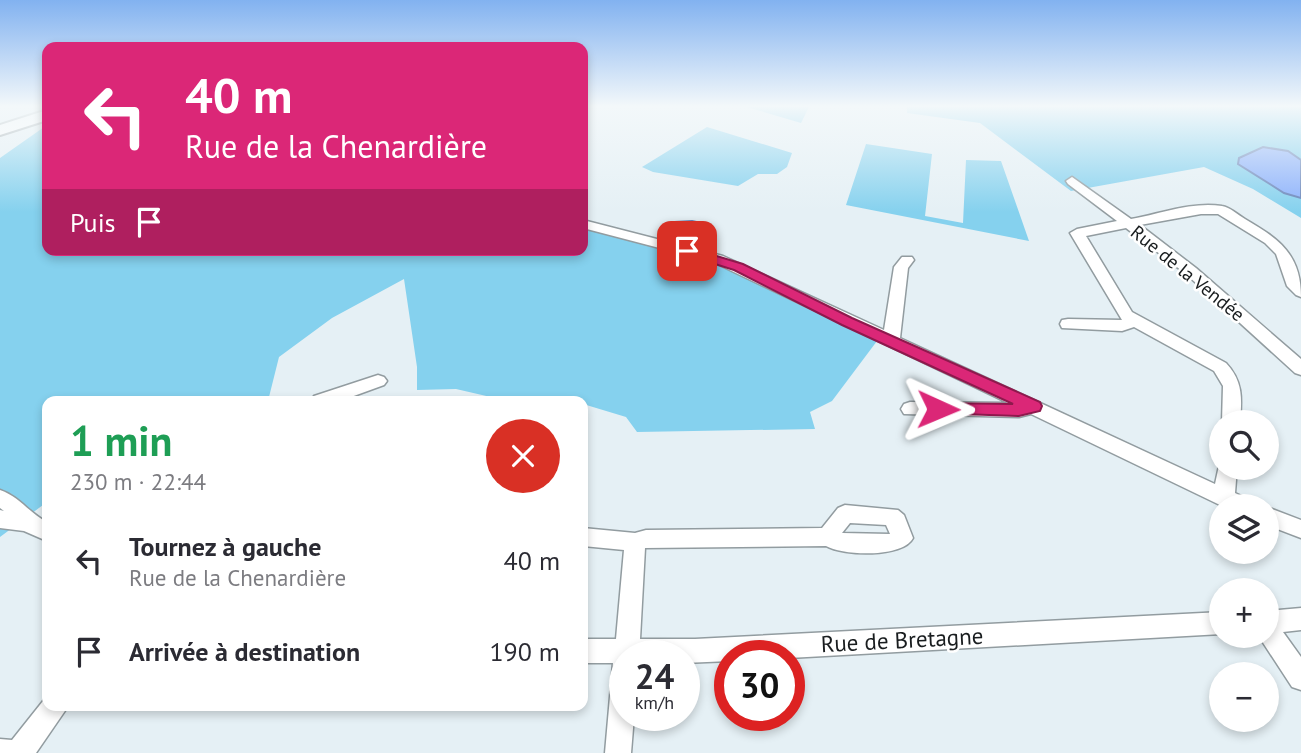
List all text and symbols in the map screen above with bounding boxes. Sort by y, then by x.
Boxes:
text: 40 m [185,63,292,127]
icon: left [70,70,161,161]
text: Rue de la Chenardière [185,125,487,167]
icon: arrive [130,203,168,241]
text: Puis [70,206,116,239]
street label: Rue de la Vendée [1126,220,1250,326]
pin [657,221,717,281]
icon: arrive [668,232,706,270]
position arrow [901,372,975,446]
map controls [1209,410,1279,732]
button: search [1209,410,1279,480]
text: 1 min [70,413,172,468]
button: close [486,419,560,493]
text: 230 m · 22:44 [70,467,206,496]
button: layers [1209,494,1279,564]
text: Tournez à gauche [129,530,321,563]
icon: left [70,542,108,580]
text: 40 m [504,544,560,577]
text: Rue de la Chenardière [129,563,346,592]
button: + [1209,578,1279,648]
street label: Rue de Bretagne [820,621,984,658]
icon: arrive [70,633,108,671]
text: Arrivée à destination [129,635,360,668]
text: 190 m [489,635,560,668]
speed limit sign: 30 [714,640,805,731]
text: 24 [635,653,674,699]
button: − [1209,662,1279,732]
text: km/h [635,691,674,714]

